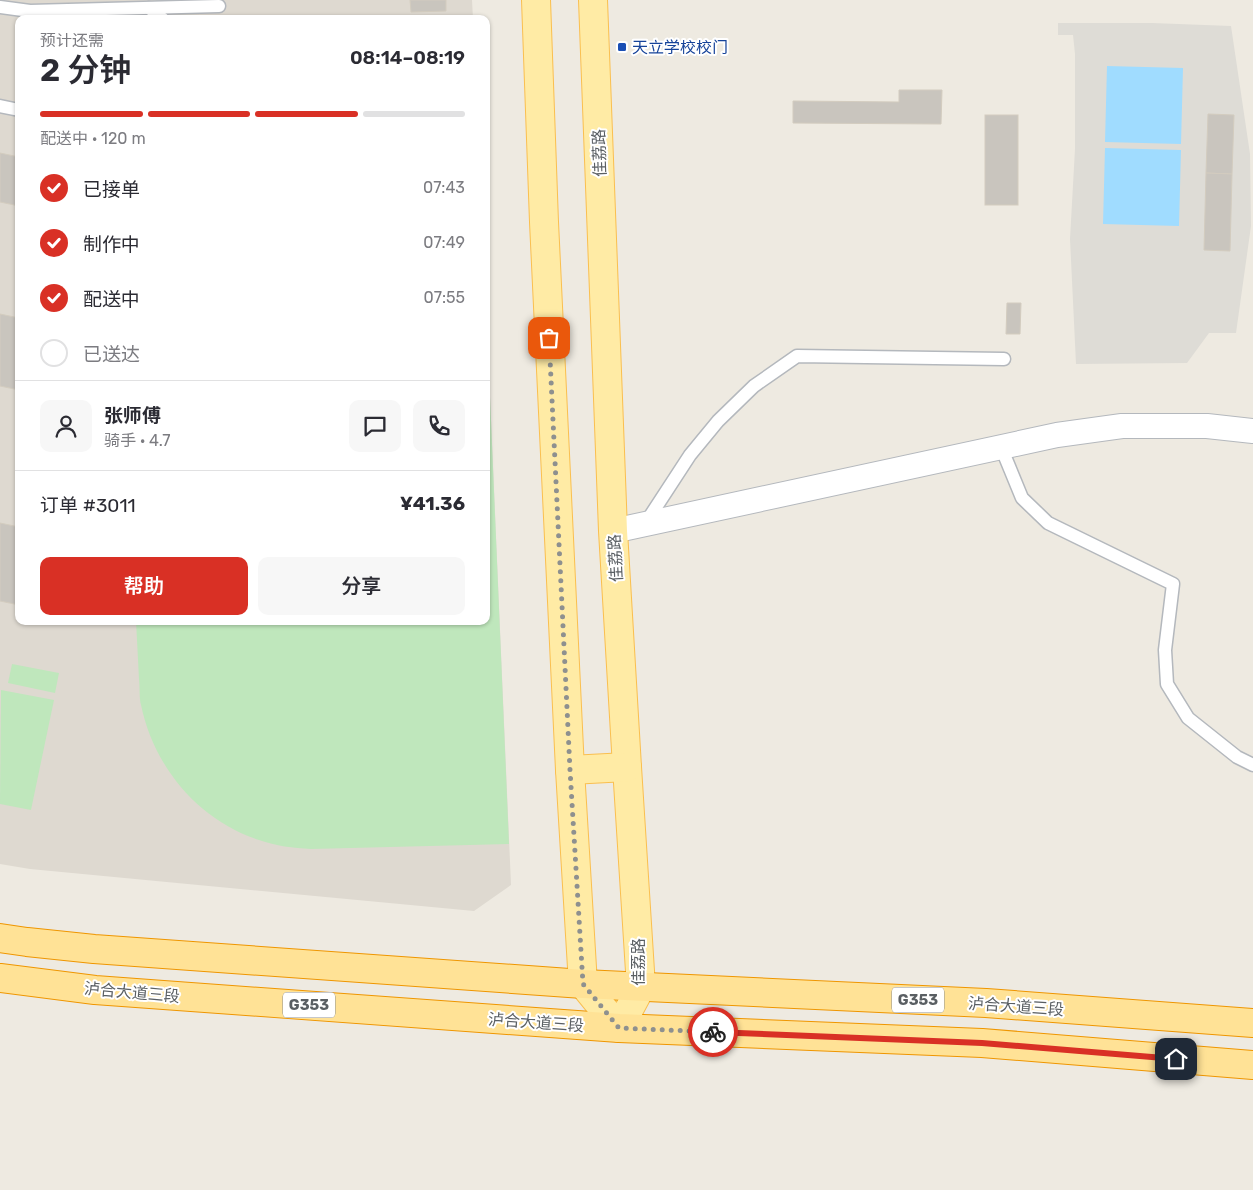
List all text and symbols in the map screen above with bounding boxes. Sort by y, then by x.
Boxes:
text: 预计还需 [40,31,104,50]
place label: 天立学校校门 [632,38,728,57]
marker: 天立学校校门 [616,41,628,53]
text: 08:14–08:19 [350,46,465,69]
text: 2 分钟 [40,51,131,89]
text: 配送中 · 120 m [40,129,146,148]
street label: 佳荔路 [589,129,610,177]
icon: check [40,174,68,202]
text: 已接单 [83,178,140,201]
text: 07:43 [423,178,465,197]
icon: check [40,229,68,257]
text: 制作中 [83,233,140,256]
text: 07:49 [423,233,465,252]
icon: check [40,284,68,312]
text: 配送中 [83,288,140,311]
text: 07:55 [424,288,465,307]
pin [528,317,570,359]
icon: bag [535,324,563,352]
text: 已送达 [83,343,140,366]
button: person [40,400,92,452]
button: chat [349,400,401,452]
button: phone [413,400,465,452]
text: 张师傅 [104,404,161,427]
text: 骑手 · 4.7 [104,431,171,450]
text: ¥41.36 [400,492,465,515]
text: 订单 #3011 [40,494,136,517]
street label: 佳荔路 [605,534,626,582]
button: 帮助 [40,557,248,615]
button: 分享 [258,557,465,615]
street label: 佳荔路 [629,938,648,986]
street label: 泸合大道三段 [83,979,181,1006]
road number: G353 [892,988,944,1012]
road number: G353 [283,992,335,1018]
street label: 泸合大道三段 [967,994,1065,1019]
courier [688,1007,738,1057]
street label: 泸合大道三段 [487,1010,585,1035]
icon: bike [699,1018,727,1046]
pin [1155,1038,1197,1080]
icon: home [1162,1045,1190,1073]

